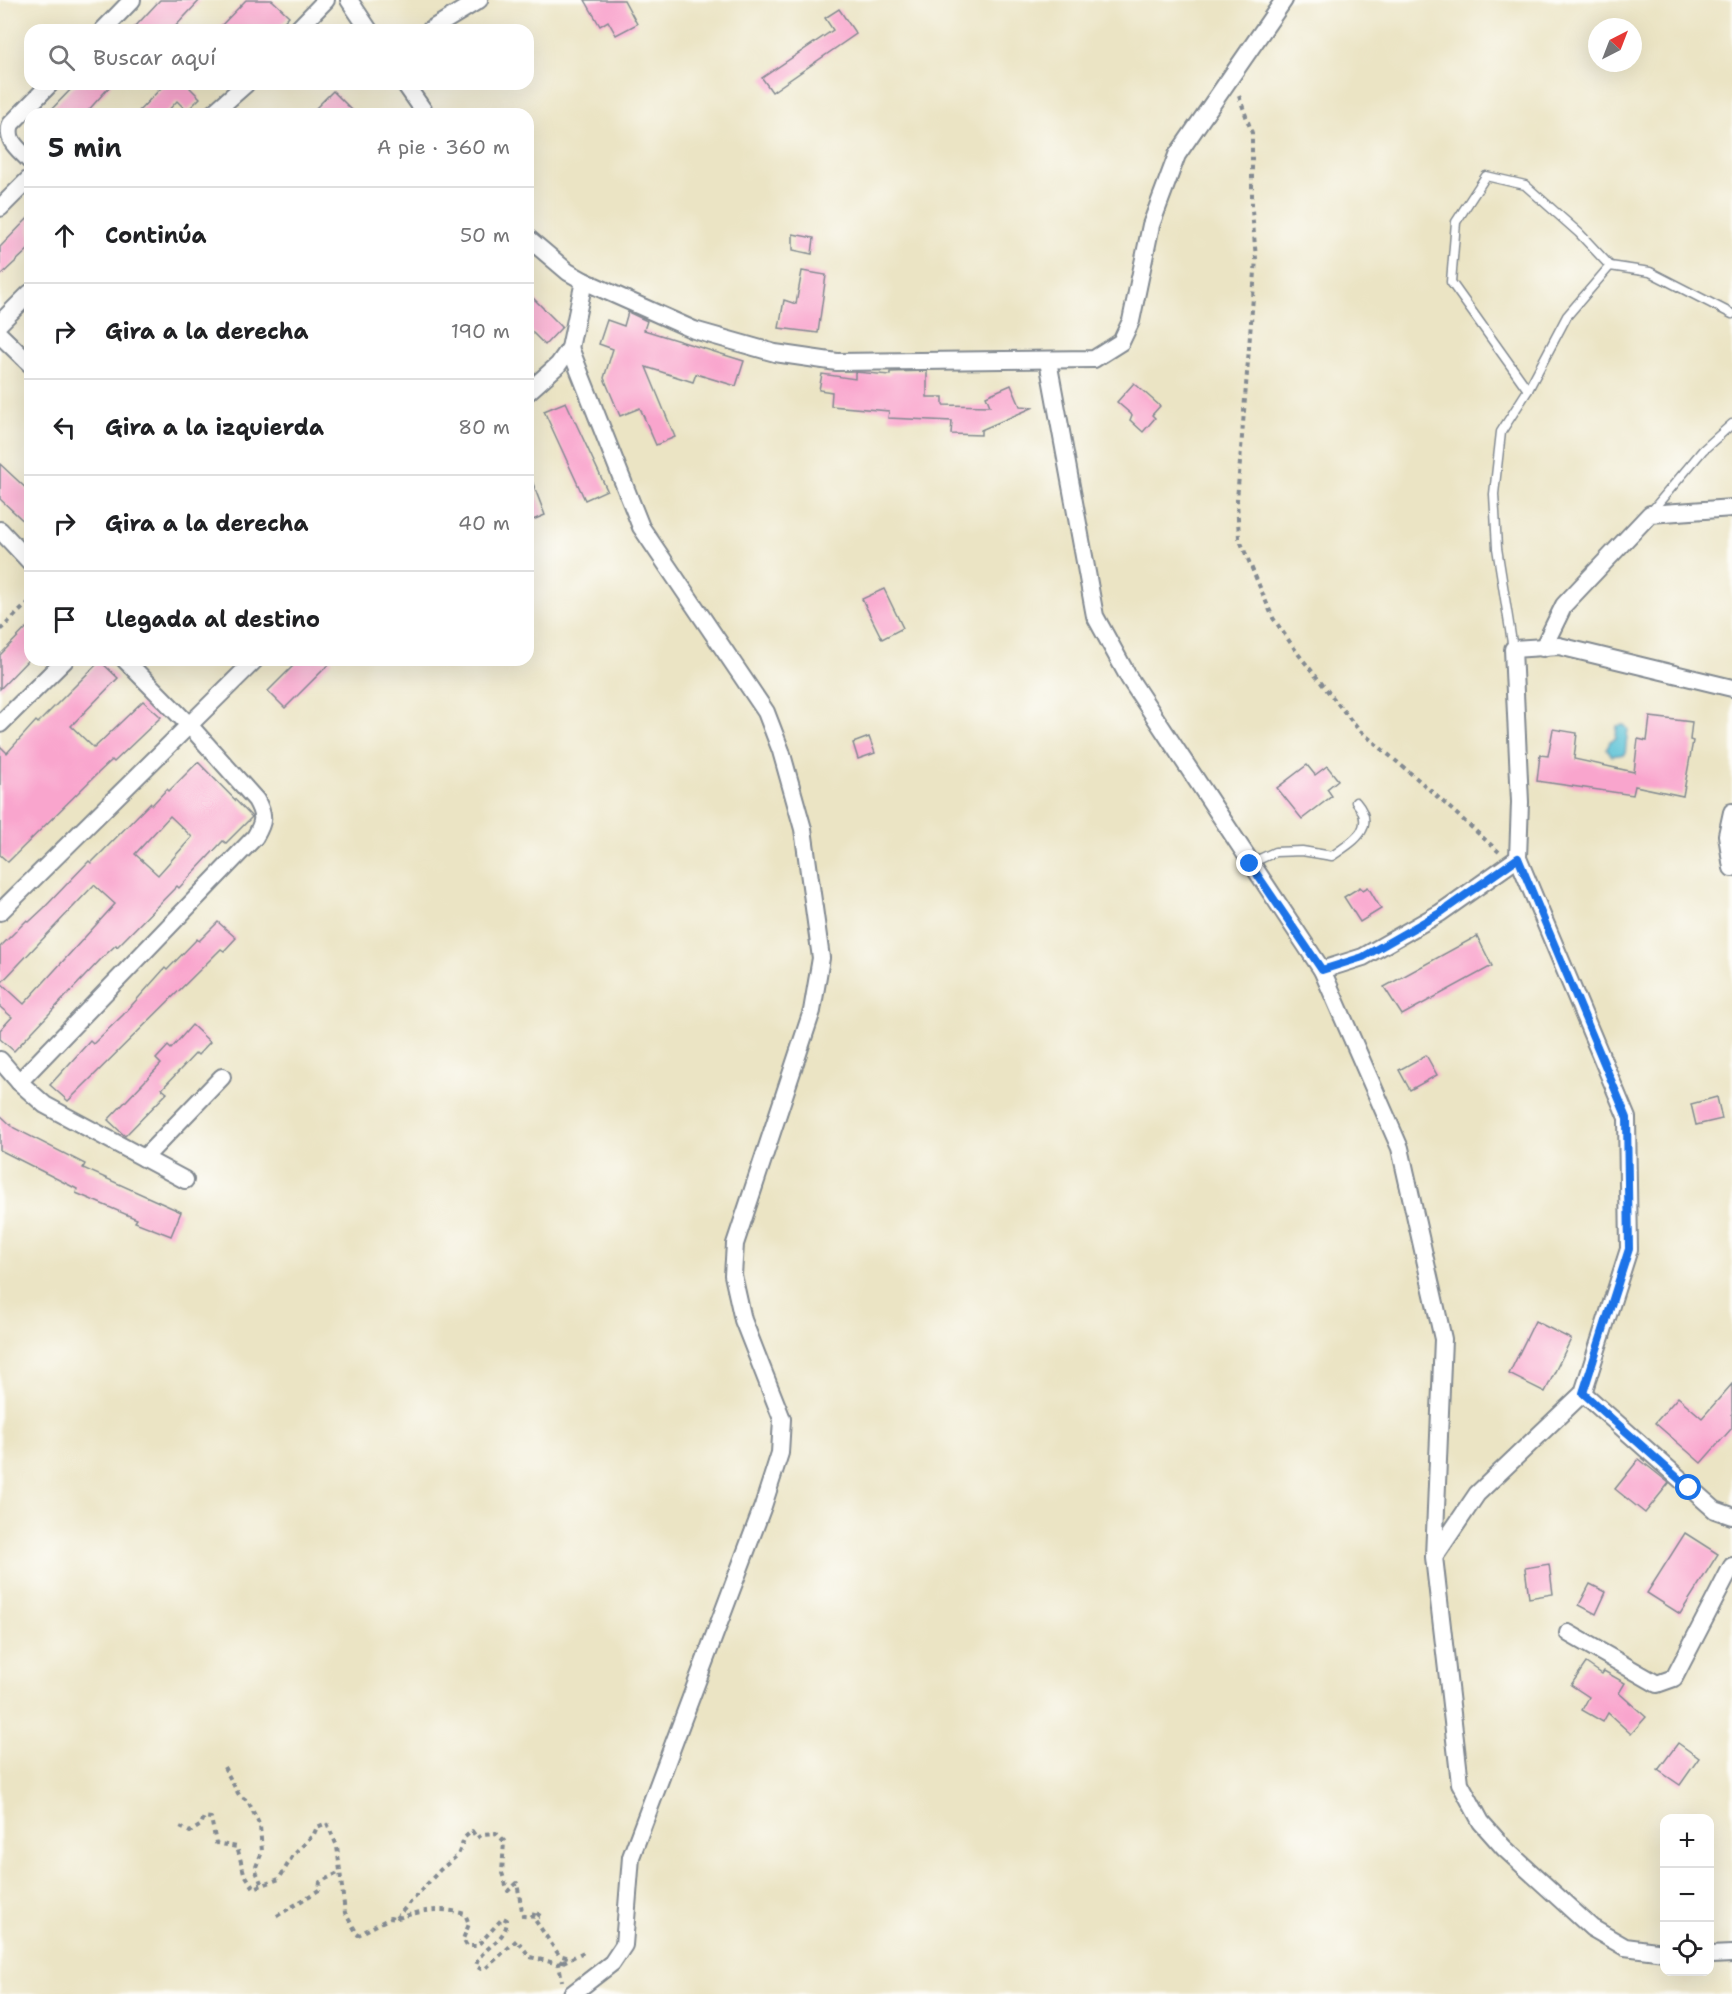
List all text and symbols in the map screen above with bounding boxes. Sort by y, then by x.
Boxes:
north arrow [1588,18,1642,72]
search box [24,24,534,90]
icon: search [45,41,78,74]
text: Buscar aquí [93,43,216,72]
text: 5 min [48,130,122,165]
text: A pie · 360 m [377,134,510,160]
icon: ahead [48,219,81,252]
text: Continúa [105,221,207,250]
text: 50 m [460,222,510,248]
icon: right [48,315,81,348]
text: Gira a la derecha [105,317,309,346]
text: 190 m [451,318,510,344]
icon: left [48,411,81,444]
text: Gira a la izquierda [105,413,324,442]
text: 80 m [458,414,510,440]
icon: right [48,507,81,540]
text: Gira a la derecha [105,509,309,538]
text: 40 m [458,510,510,536]
icon: arrive [48,603,81,636]
text: Llegada al destino [105,605,320,634]
route end [1236,850,1262,876]
route start [1675,1474,1701,1500]
map controls [1660,1814,1714,1976]
button: + [1660,1814,1714,1868]
button: − [1660,1868,1714,1922]
button: locate [1660,1922,1714,1976]

